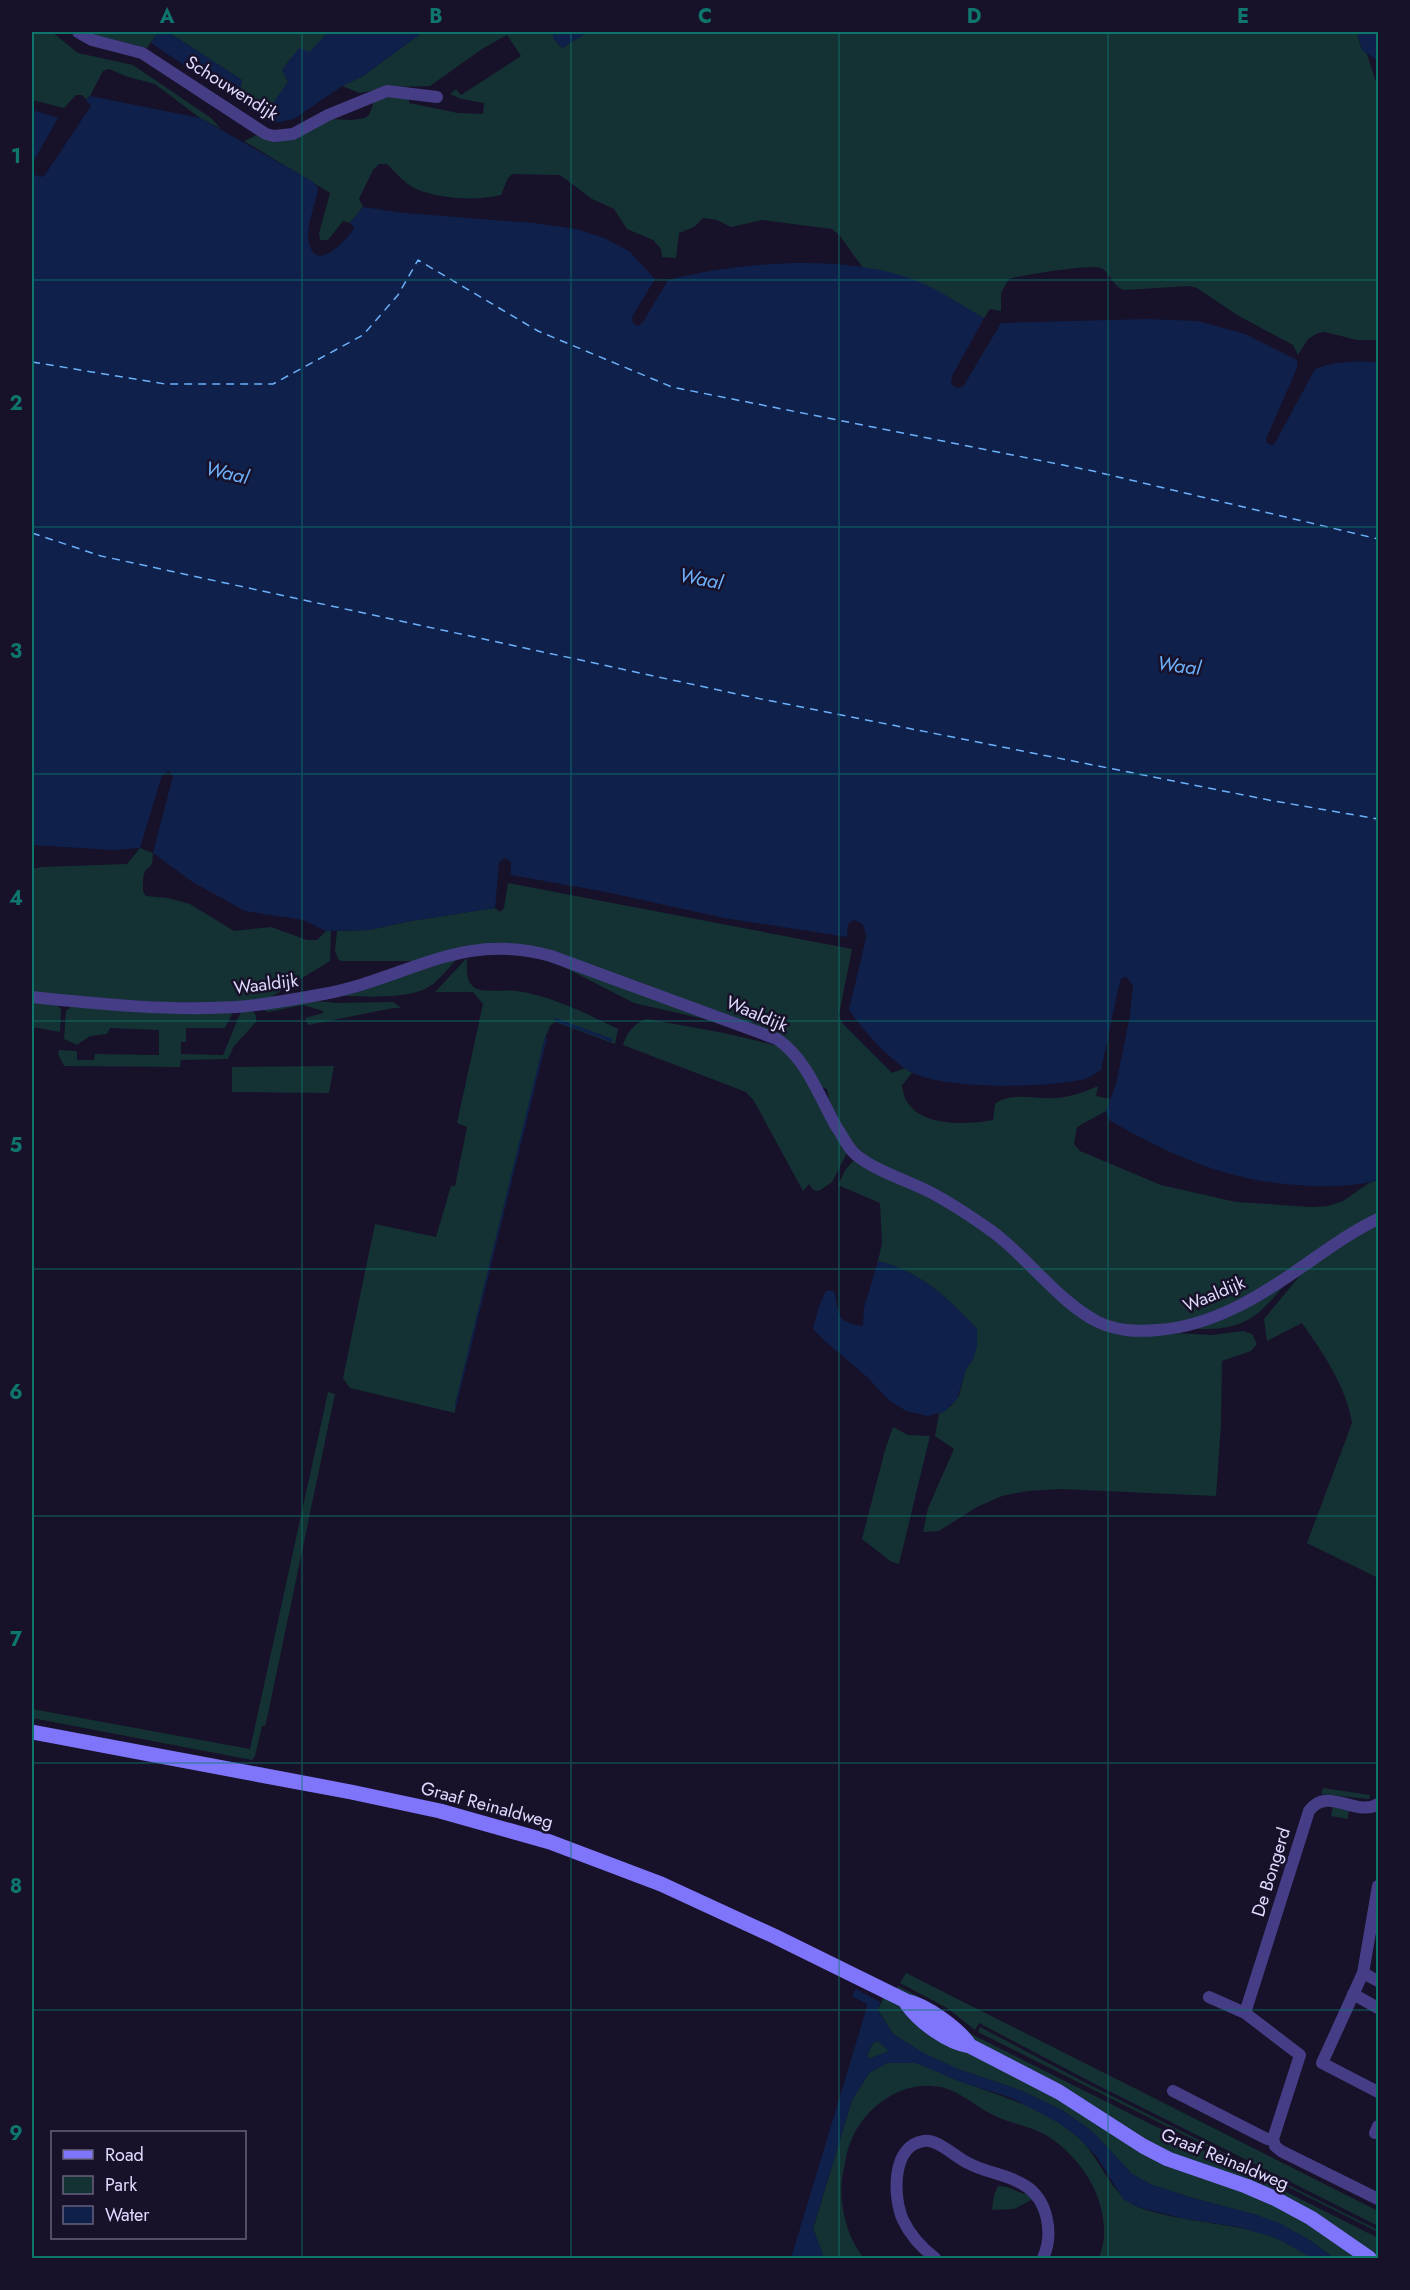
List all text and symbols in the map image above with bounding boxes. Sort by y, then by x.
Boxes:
text: A [159,2,175,31]
text: B [429,2,443,31]
text: C [698,2,712,31]
text: D [967,2,981,31]
text: E [1237,2,1249,31]
street label: Schouwendijk [180,49,284,127]
text: 1 [11,142,21,171]
text: 2 [9,389,23,418]
water label: Waal [202,454,253,492]
water label: Waal [677,561,727,598]
text: 3 [10,637,22,666]
water label: Waal [1155,649,1204,683]
text: 4 [9,884,23,913]
street label: Waaldijk [232,967,300,1001]
street label: Waaldijk [722,989,792,1039]
text: 5 [10,1131,23,1160]
street label: Waaldijk [1179,1269,1249,1319]
text: 6 [9,1378,23,1407]
text: 7 [10,1625,23,1654]
street label: Graaf Reinaldweg [418,1775,556,1835]
street label: De Bongerd [1245,1824,1297,1920]
text: 8 [10,1872,22,1901]
text: 9 [9,2119,23,2148]
street label: Graaf Reinaldweg [1157,2121,1293,2197]
legend [51,2131,246,2239]
text: Road [105,2142,144,2168]
text: Park [105,2172,137,2198]
text: Water [105,2202,150,2228]

